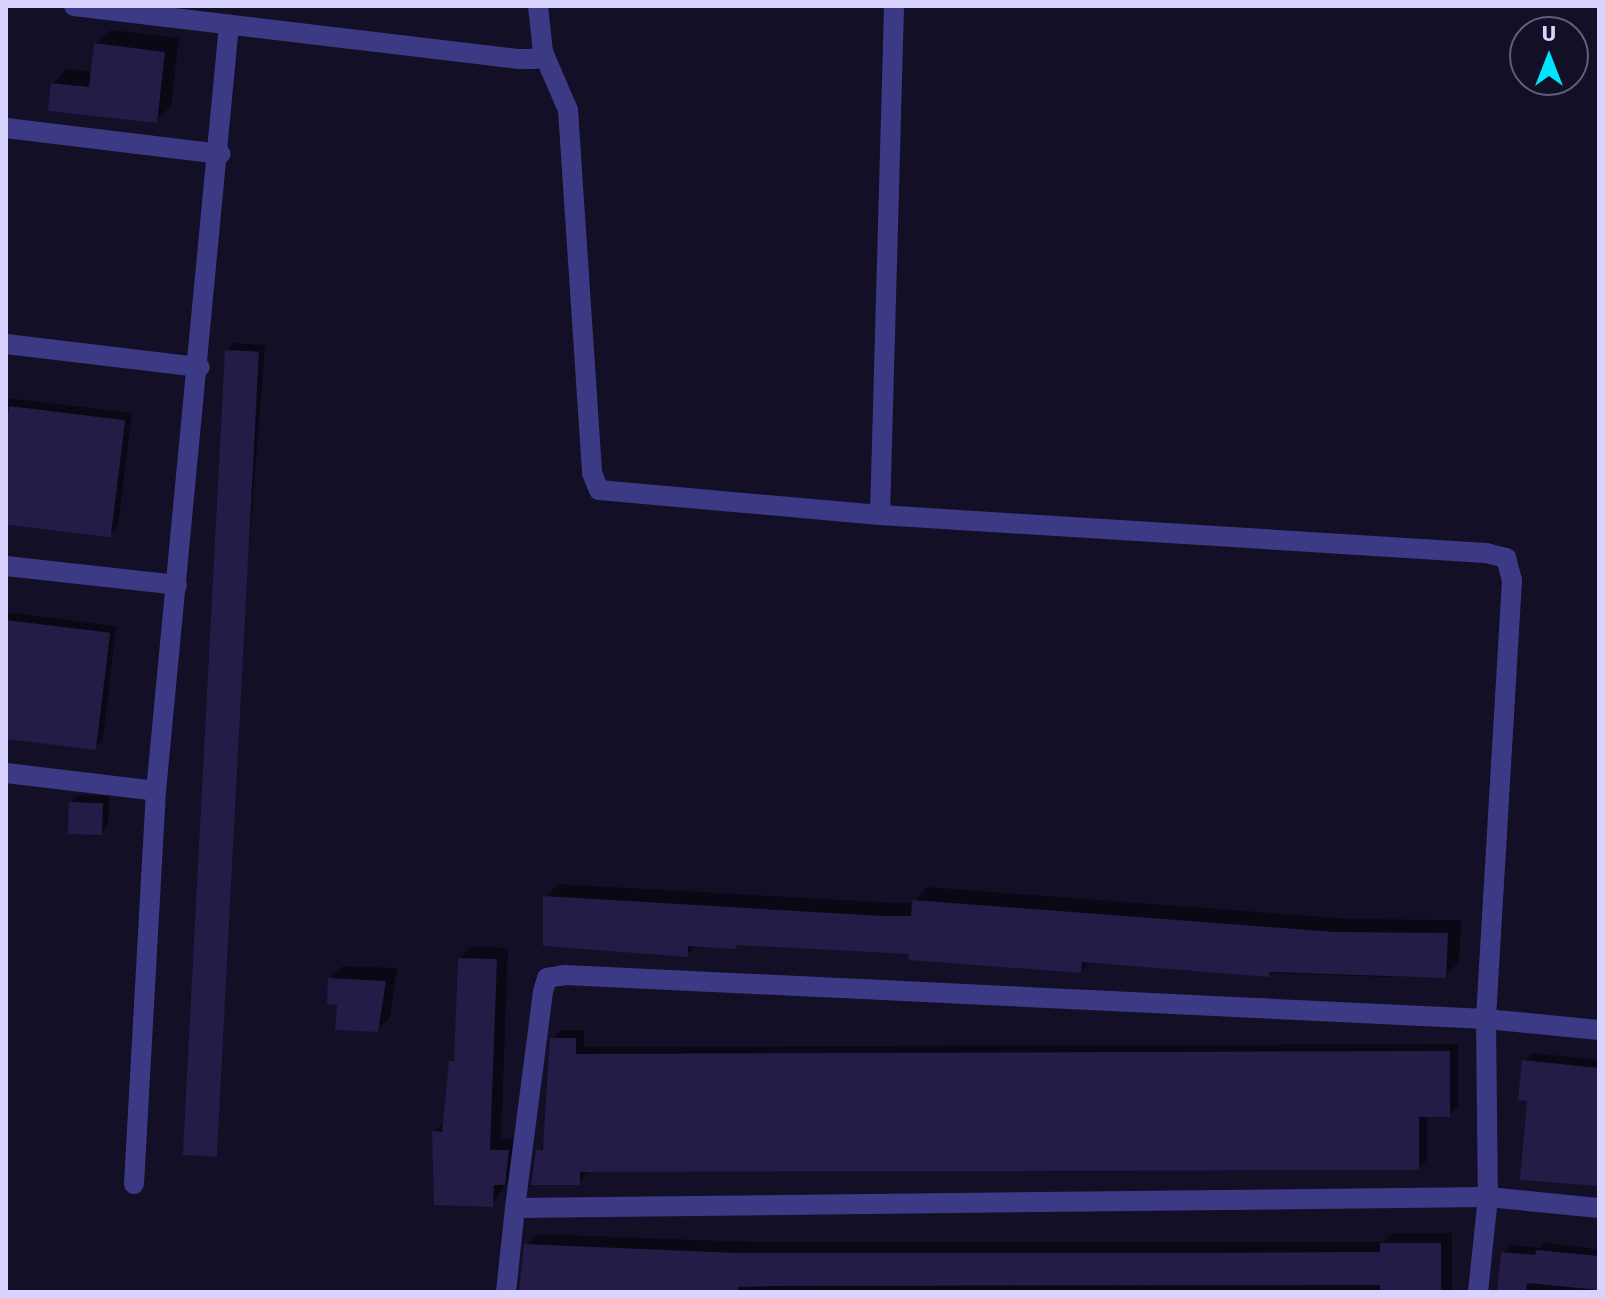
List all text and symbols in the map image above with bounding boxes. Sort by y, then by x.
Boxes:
north arrow [1509,16,1589,96]
text: U [1542,20,1556,47]

